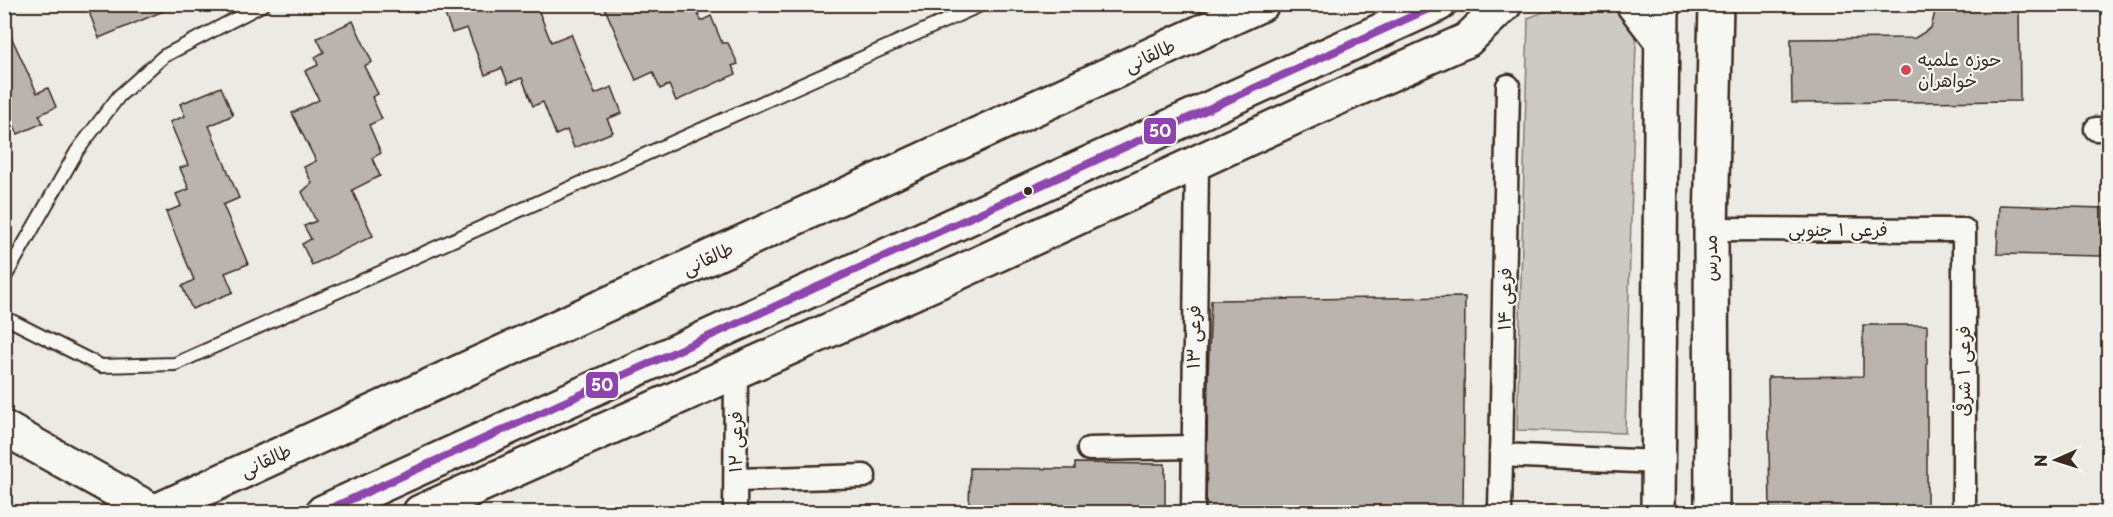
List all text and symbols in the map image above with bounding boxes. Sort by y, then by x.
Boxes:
street label: طالقانی [1119,31,1179,78]
place label: حوزه علمیه خواهران [1918,45,2002,93]
marker: حوزه علمیه خواهران [1899,63,1913,77]
line badge: 50 [1143,117,1177,145]
text: 50 [1149,118,1171,142]
unlabelled marker [1022,185,1034,197]
street label: فرعی ۱ جنوبی [1788,215,1888,242]
street label: طالقانی [677,234,737,281]
street label: مدرس [1696,235,1723,281]
street label: فرعی ۱۴ [1489,267,1518,331]
street label: فرعی ۱۳ [1178,305,1207,369]
street label: فرعی ۱ شرقی [1949,326,1976,416]
line badge: 50 [585,371,619,399]
text: 50 [591,372,613,396]
street label: فرعی ۱۲ [721,411,748,473]
north arrow [2026,430,2086,490]
street label: طالقانی [235,436,295,483]
text: N [2028,454,2052,468]

